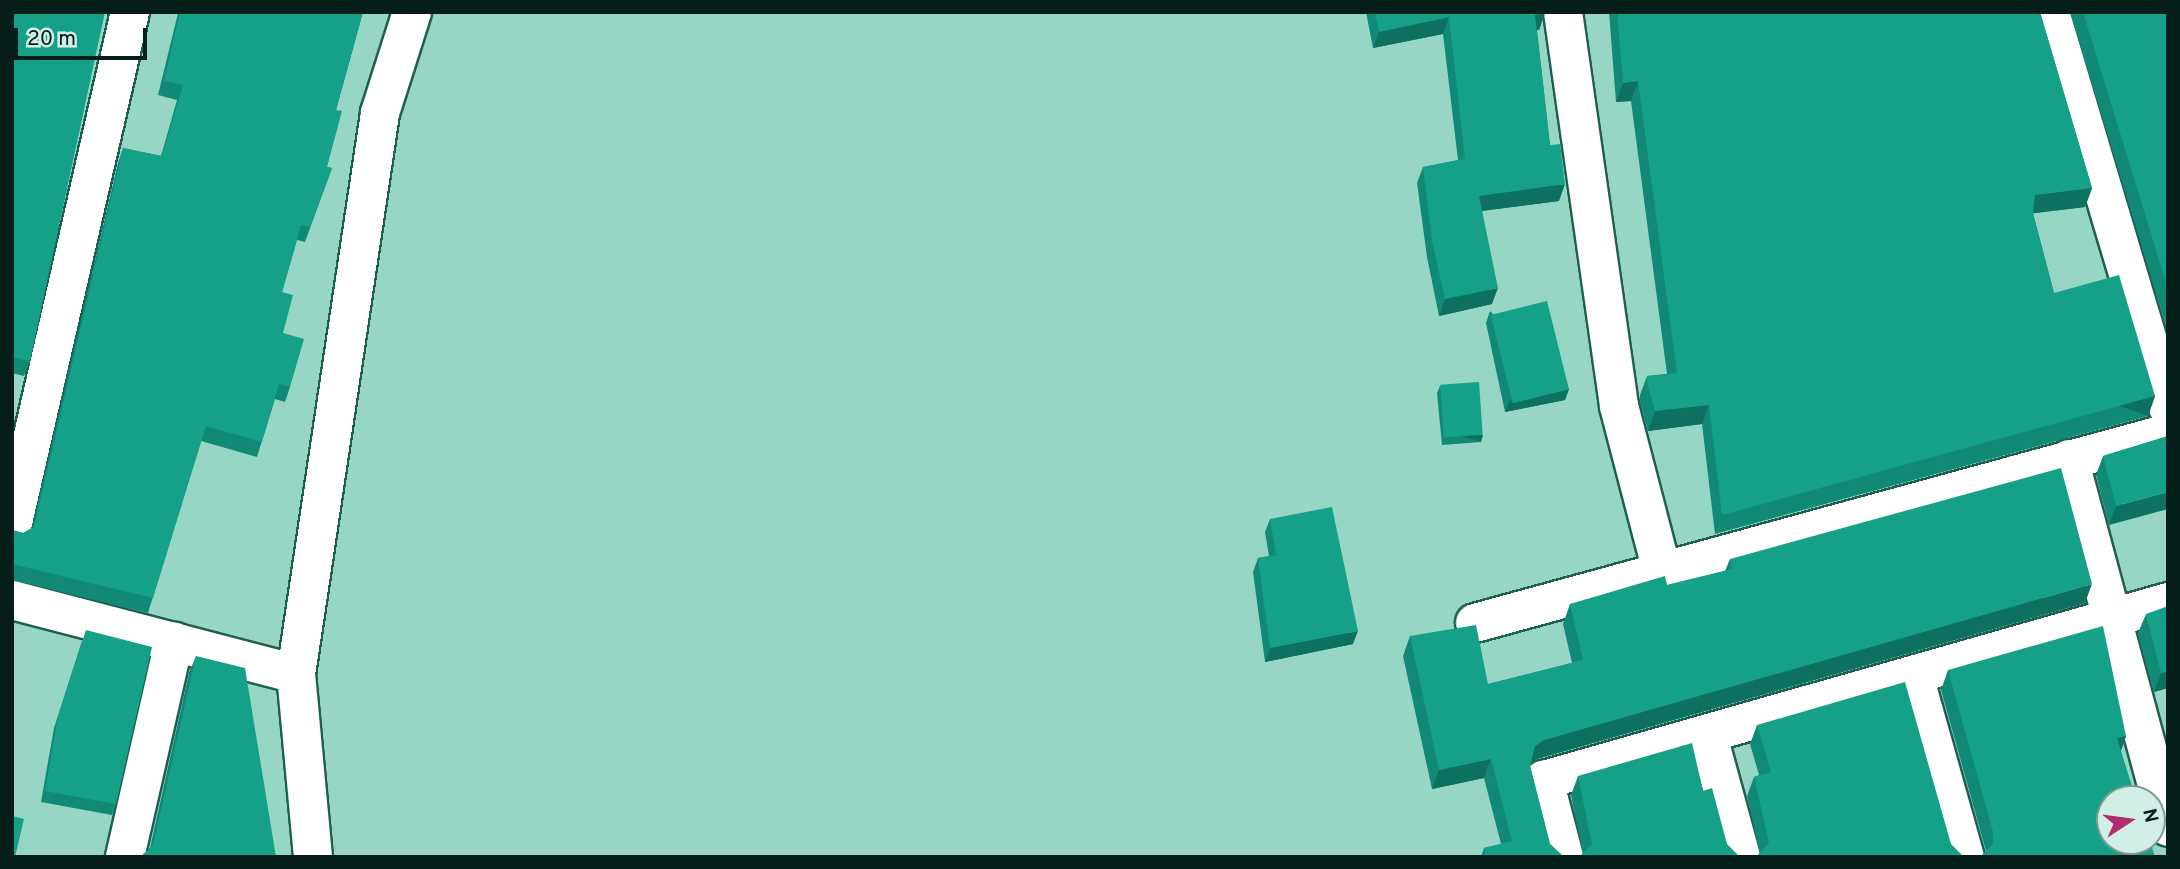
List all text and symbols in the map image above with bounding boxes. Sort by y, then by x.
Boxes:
scale bar [18,14,150,58]
text: 20 m [27,26,76,53]
north arrow [2096,785,2166,855]
text: N [2136,806,2163,825]

